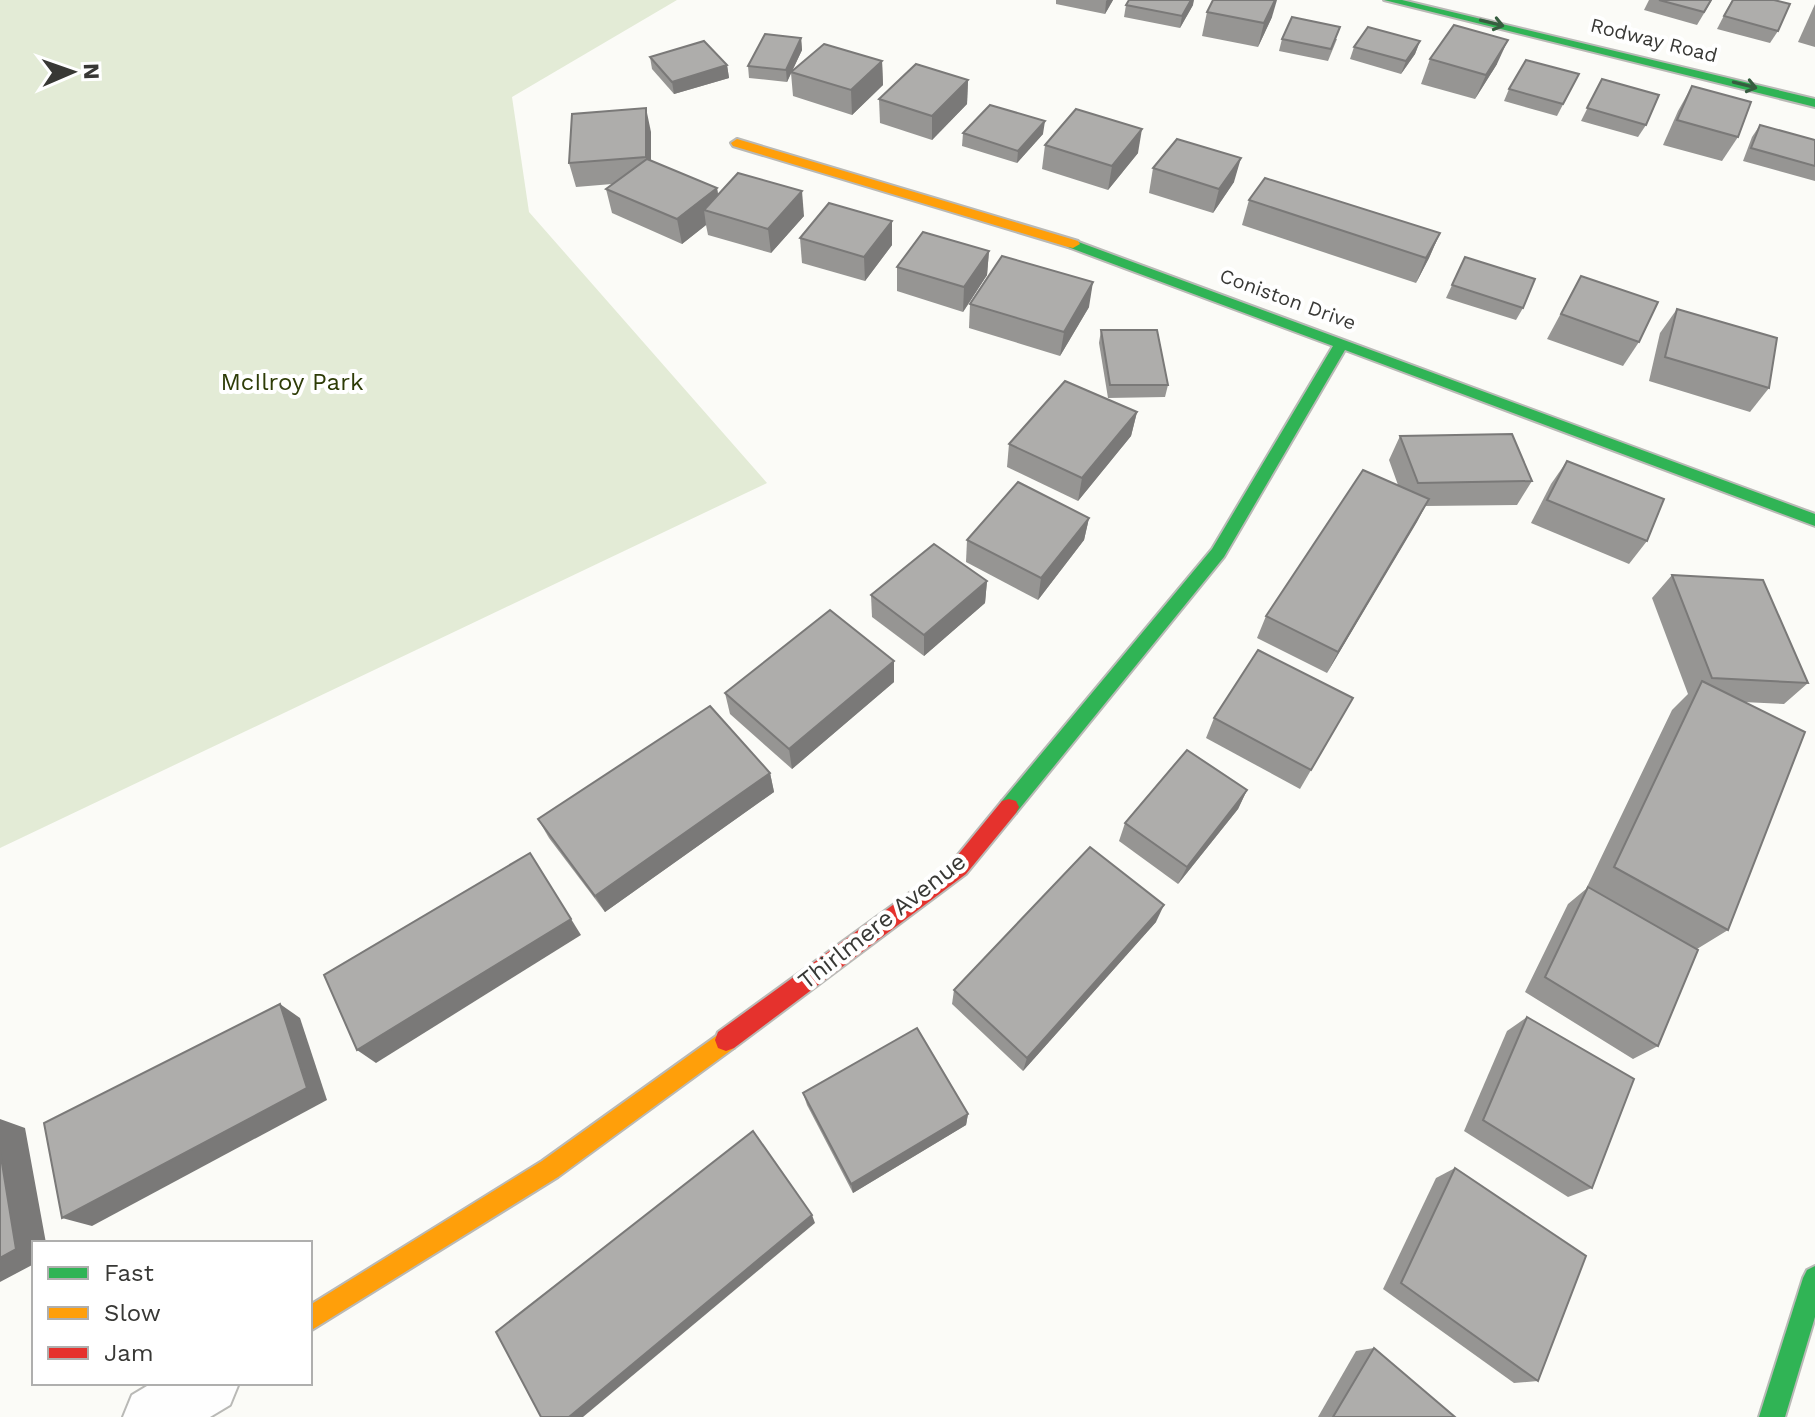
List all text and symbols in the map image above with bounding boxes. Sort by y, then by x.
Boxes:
street label: Rodway Road [1588,13,1720,67]
one-way arrow [1479,16,1505,31]
north arrow [32,32,112,112]
text: N [79,63,104,80]
one-way arrow [1731,79,1757,94]
street label: Coniston Drive [1217,263,1359,335]
park label: McIlroy Park [220,368,364,396]
street label: Thirlmere Avenue [793,847,971,995]
legend [32,1241,312,1385]
text: Fast [104,1259,154,1287]
text: Slow [104,1299,161,1327]
text: Jam [104,1339,154,1367]

